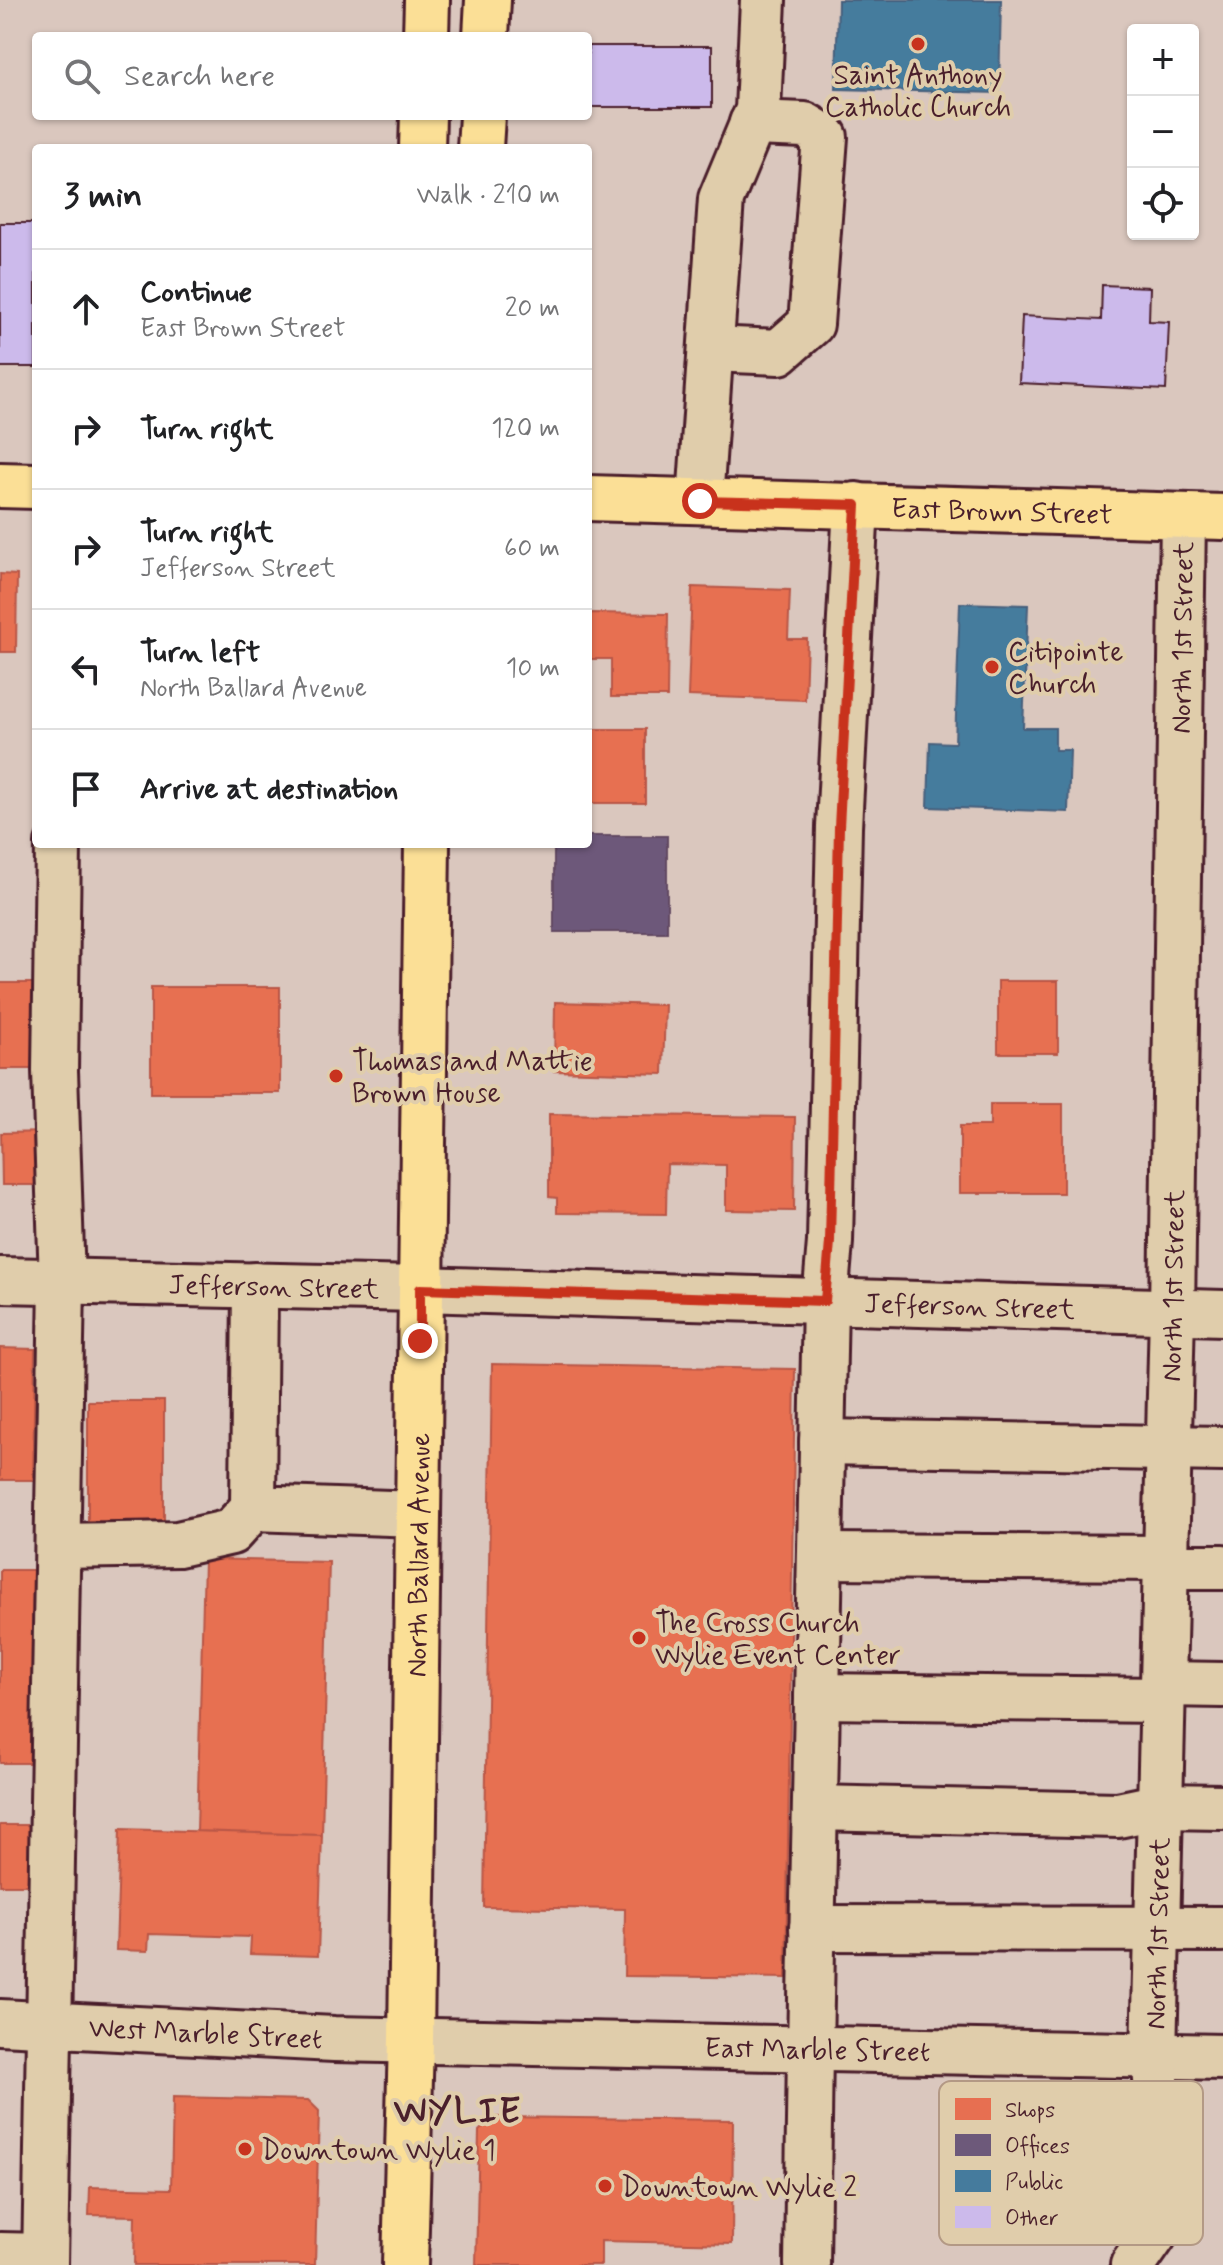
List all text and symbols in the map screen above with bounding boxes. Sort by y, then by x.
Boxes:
map controls [1127,24,1199,240]
button: + [1127,24,1199,96]
search box [32,32,592,120]
marker: Saint Anthony Catholic Church [909,35,927,53]
icon: search [60,54,104,98]
text: Search here [124,57,275,96]
place label: Saint Anthony Catholic Church [825,58,1011,127]
button: − [1127,96,1199,168]
button: locate [1127,168,1199,240]
text: 3 min [64,174,142,219]
text: Walk · 210 m [417,179,560,213]
text: Continue [140,273,252,312]
icon: ahead [64,287,108,331]
text: 20 m [505,292,560,326]
text: East Brown Street [140,312,346,346]
icon: right [64,407,108,451]
text: Turn right [140,410,273,449]
text: 120 m [491,412,560,446]
route start [682,483,718,519]
street label: East Brown Street [891,491,1113,535]
text: Turn right [140,513,273,552]
icon: right [64,527,108,571]
text: 60 m [504,532,560,566]
street label: North 1st Street [1164,541,1204,734]
text: Jefferson Street [140,552,336,586]
text: Turn left [140,633,260,672]
place label: Citipointe Church [1008,635,1123,704]
icon: left [64,647,108,691]
text: 10 m [506,652,560,686]
marker: Citipointe Church [983,658,1001,676]
text: North Ballard Avenue [140,672,367,706]
icon: arrive [64,767,108,811]
text: Arrive at destination [140,770,398,809]
place label: Thomas and Mattie Brown House [352,1044,593,1113]
marker: Thomas and Mattie Brown House [327,1067,345,1085]
street label: North 1st Street [1154,1189,1195,1382]
street label: Jefferson Street [168,1268,380,1309]
street label: Jefferson Street [864,1286,1076,1330]
route end [402,1323,438,1359]
street label: North Ballard Avenue [400,1433,440,1678]
place label: The Cross Church Wylie Event Center [655,1606,901,1675]
marker: The Cross Church Wylie Event Center [630,1629,648,1647]
street label: North 1st Street [1139,1836,1180,2030]
street label: West Marble Street [88,2011,323,2059]
street label: East Marble Street [704,2031,931,2072]
legend [939,2081,1203,2245]
district label: WYLIE [394,2089,522,2136]
text: Shops [1005,2097,1055,2125]
place label: Downtown Wylie 1 [261,2133,496,2170]
text: Offices [1005,2133,1070,2161]
marker: Downtown Wylie 1 [236,2140,254,2158]
text: Public [1005,2169,1063,2197]
place label: Downtown Wylie 2 [621,2170,857,2207]
marker: Downtown Wylie 2 [596,2177,614,2195]
text: Other [1005,2205,1058,2233]

